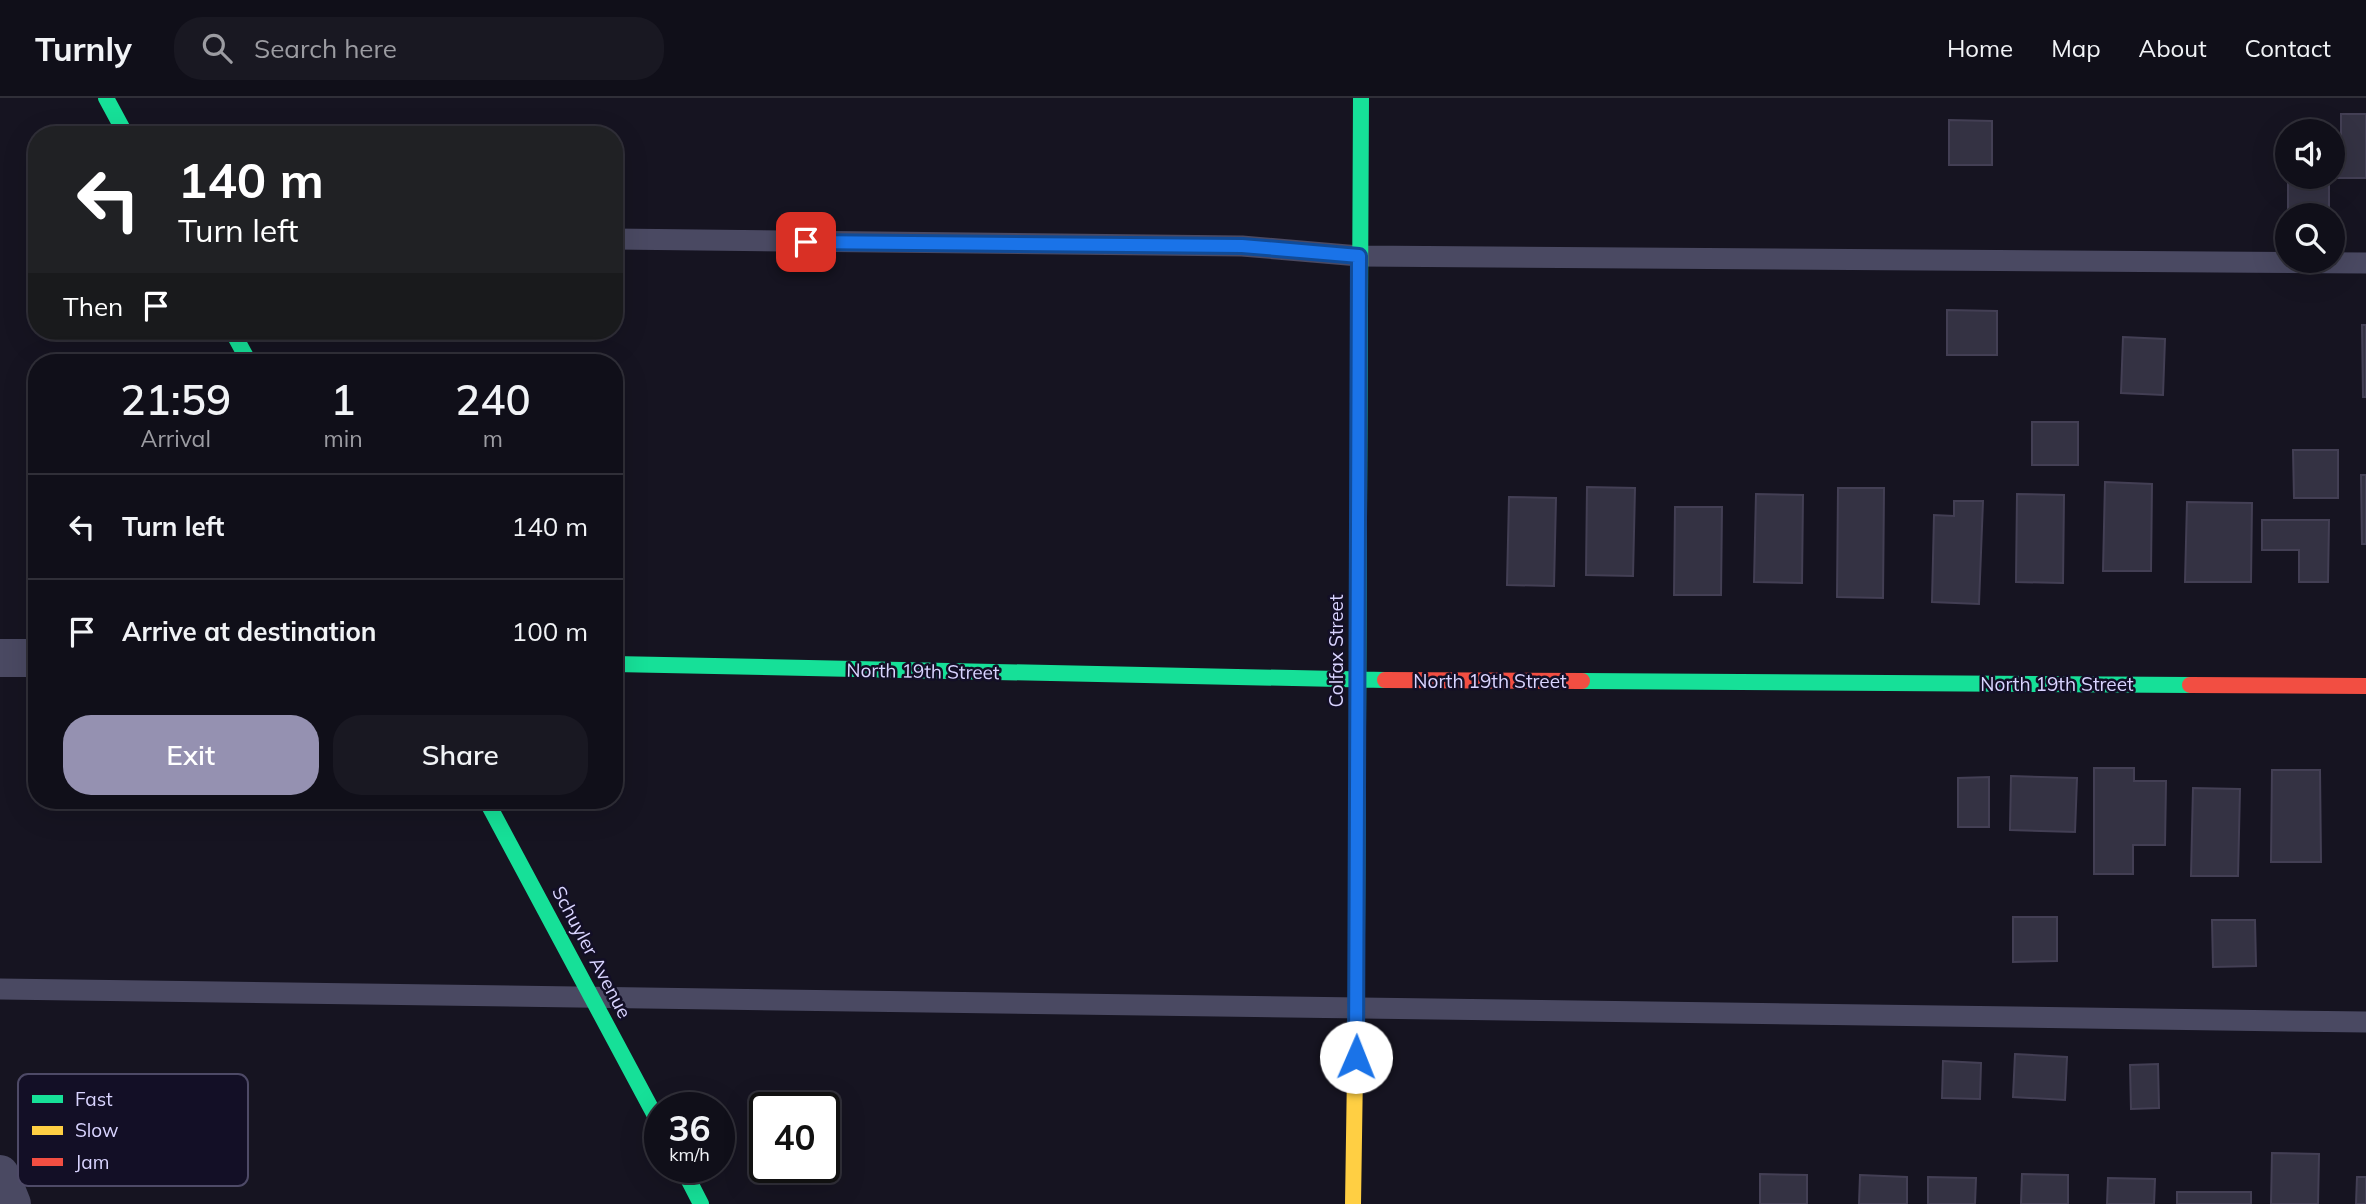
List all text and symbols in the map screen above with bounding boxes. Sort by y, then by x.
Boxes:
search box [174,17,664,80]
text: Turnly [35,28,132,69]
icon: search [198,29,236,67]
text: Search here [254,32,397,65]
text: Home [1947,33,2013,63]
text: Map [2051,33,2101,63]
text: About [2139,33,2207,63]
text: Contact [2245,33,2331,63]
map controls [2275,119,2345,273]
button: sound [2275,119,2345,189]
text: 140 m [178,149,324,210]
icon: left [63,154,154,245]
button: search [2275,203,2345,273]
text: Turn left [178,210,298,250]
pin [776,212,836,272]
icon: arrive [787,223,825,261]
icon: arrive [137,287,175,325]
text: Then [63,290,123,323]
text: 21:59 [120,373,231,426]
text: 1 [330,373,356,426]
text: 240 [455,373,531,426]
text: Arrival [141,424,211,453]
text: min [323,424,363,453]
text: m [483,424,503,453]
icon: left [63,508,101,546]
text: Turn left [122,510,224,543]
text: 140 m [512,510,588,543]
street label: Colfax Street [1324,594,1348,708]
icon: arrive [63,613,101,651]
text: Arrive at destination [122,615,377,648]
text: 100 m [512,615,588,648]
street label: North 19th Street [846,658,1000,684]
street label: North 19th Street [1413,669,1567,693]
street label: North 19th Street [1980,672,2134,696]
button: Exit [63,715,319,795]
button: Share [333,715,588,795]
street label: Schuyler Avenue [547,882,637,1022]
position arrow [1319,1020,1393,1094]
legend [18,1074,248,1186]
text: Fast [75,1087,113,1111]
speed limit sign: 40 [749,1092,840,1183]
text: 36 [668,1106,711,1150]
text: Slow [75,1118,119,1142]
text: km/h [669,1143,710,1166]
text: Jam [75,1150,109,1174]

